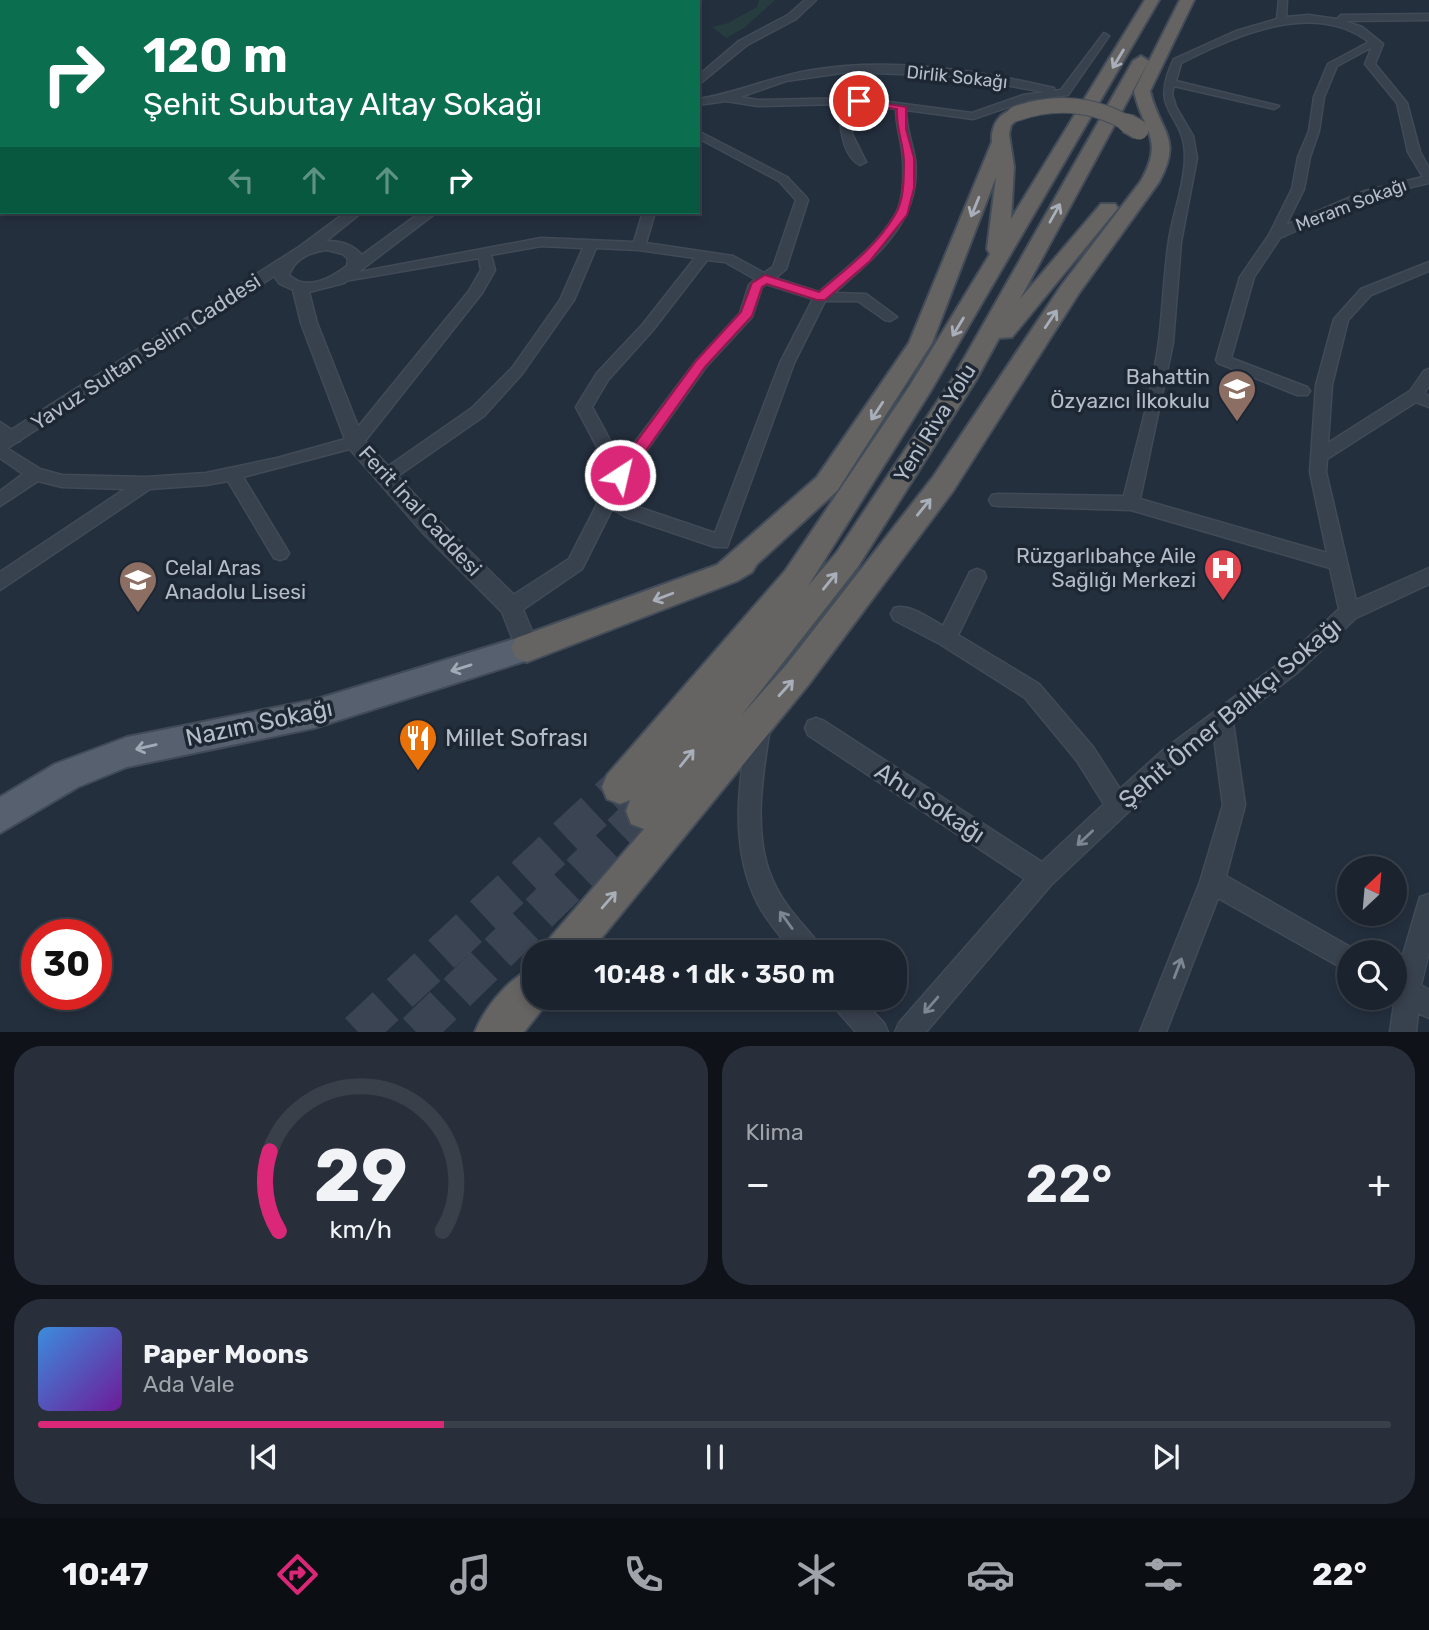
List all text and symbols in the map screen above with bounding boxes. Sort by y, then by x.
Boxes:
text: 120 m [143,26,288,84]
icon: right [28,28,119,119]
one-way arrow [1111,49,1125,69]
street label: Dirlik Sokağı [905,61,1009,93]
pin [829,71,889,131]
icon: arrive [840,82,878,120]
text: Şehit Subutay Altay Sokağı [143,85,542,123]
icon: left [222,161,260,199]
icon: ahead [295,161,333,199]
icon: ahead [368,161,406,199]
icon: right [441,161,479,199]
street label: Meram Sokağı [1292,174,1410,236]
one-way arrow [968,195,981,217]
one-way arrow [1049,203,1063,224]
street label: Yavuz Sultan Selim Caddesi [26,268,265,435]
one-way arrow [1044,309,1058,329]
one-way arrow [951,317,965,337]
street label: Yeni Riva Yolu [888,359,981,486]
place label: Bahattin Özyazıcı İlkokulu [1050,364,1210,413]
school or university icon: Bahattin Özyazıcı İlkokulu [1216,368,1258,423]
one-way arrow [869,400,883,420]
position arrow [583,438,657,512]
street label: Ferit İnal Caddesi [354,440,487,581]
one-way arrow [916,499,932,517]
place label: Rüzgarlıbahçe Aile Sağlığı Merkezi [1016,543,1196,592]
hospital icon: Rüzgarlıbahçe Aile Sağlığı Merkezi [1202,547,1244,602]
place label: Celal Aras Anadolu Lisesi [165,555,306,604]
school or university icon: Celal Aras Anadolu Lisesi [117,559,159,614]
one-way arrow [822,573,837,591]
one-way arrow [652,592,674,604]
street label: Şehit Ömer Balıkçı Sokağı [1113,612,1347,814]
one-way arrow [451,663,473,676]
one-way arrow [777,680,794,697]
street label: Nazım Sokağı [183,694,335,752]
restaurant icon: Millet Sofrası [397,717,439,772]
place label: Millet Sofrası [445,724,588,752]
one-way arrow [135,741,158,755]
one-way arrow [679,750,694,768]
street label: Ahu Sokağı [870,757,990,849]
one-way arrow [1077,829,1094,846]
north arrow [1337,856,1407,926]
map controls [1337,856,1407,1010]
one-way arrow [601,892,617,910]
one-way arrow [779,912,794,930]
speed limit sign: 30 [21,919,112,1010]
button: search [1337,940,1407,1010]
one-way arrow [1173,958,1186,979]
text: 10:48 · 1 dk · 350 m [594,959,835,990]
one-way arrow [923,996,939,1014]
text: Klima [746,1118,804,1146]
text: 29 [314,1134,408,1220]
text: 22° [1025,1153,1112,1215]
text: − [746,1161,770,1207]
text: + [1367,1161,1391,1207]
text: km/h [330,1215,392,1244]
text: Paper Moons [143,1339,309,1370]
text: Ada Vale [143,1370,235,1398]
icon: previous [245,1438,283,1476]
icon: pause [696,1438,734,1476]
icon: next [1147,1438,1185,1476]
icon: directions [273,1550,322,1599]
icon: music [446,1550,495,1599]
icon: phone [619,1550,668,1599]
icon: climate [792,1550,841,1599]
icon: car [966,1550,1015,1599]
icon: filters [1139,1550,1188,1599]
text: 10:47 [62,1555,149,1593]
text: 22° [1312,1555,1367,1593]

